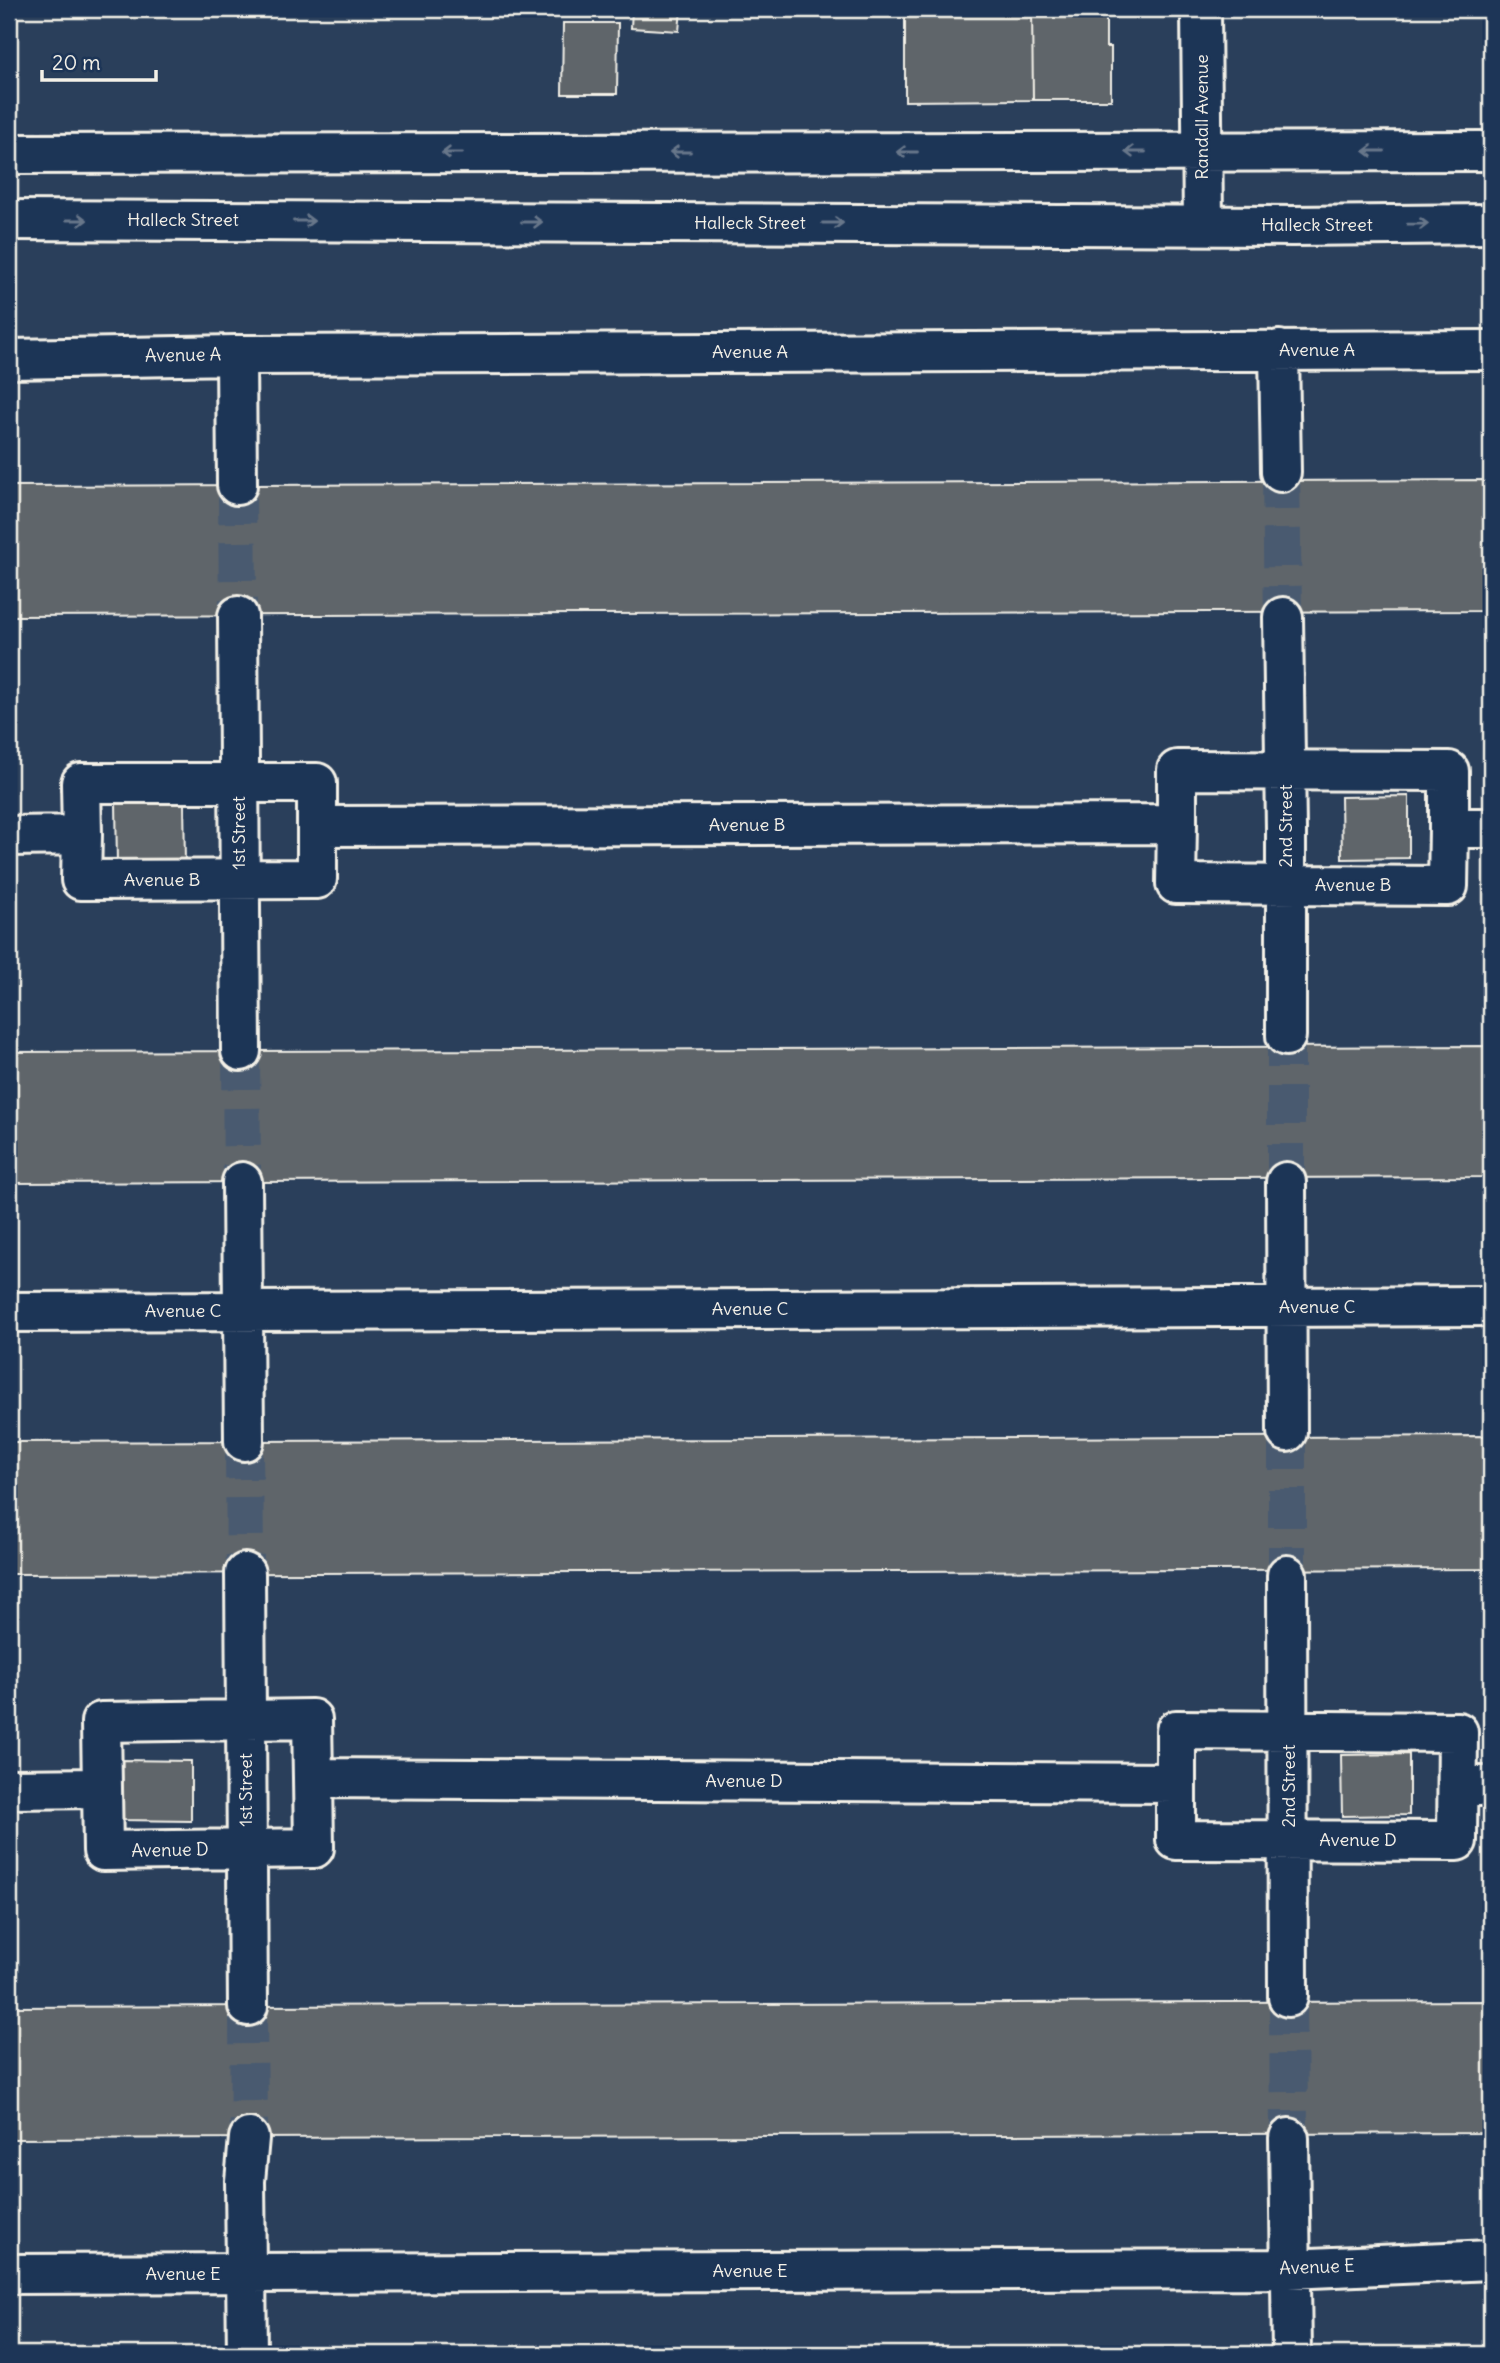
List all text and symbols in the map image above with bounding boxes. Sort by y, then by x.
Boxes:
scale bar [42,38,156,82]
text: 20 m [52,49,101,76]
street label: Randall Avenue [1190,54,1213,180]
one-way arrow [1363,144,1386,158]
one-way arrow [669,145,692,159]
one-way arrow [896,145,919,159]
one-way arrow [1124,145,1147,159]
one-way arrow [441,146,464,160]
street label: Halleck Street [127,208,239,231]
street label: Halleck Street [694,211,806,234]
one-way arrow [65,213,88,227]
street label: Halleck Street [1261,213,1373,236]
one-way arrow [293,214,316,228]
one-way arrow [520,215,543,229]
one-way arrow [821,216,844,230]
one-way arrow [1406,217,1429,231]
street label: Avenue A [1279,338,1355,361]
street label: Avenue A [712,340,788,363]
street label: Avenue A [145,342,221,367]
street label: 2nd Street [1274,784,1297,868]
street label: 1st Street [227,796,250,870]
street label: Avenue B [709,813,785,836]
street label: Avenue B [124,868,200,891]
street label: Avenue B [1315,873,1391,896]
street label: Avenue C [1279,1295,1355,1318]
street label: Avenue C [712,1297,788,1320]
street label: Avenue C [145,1299,221,1322]
street label: 2nd Street [1277,1744,1300,1828]
street label: 1st Street [234,1753,257,1827]
street label: Avenue D [705,1769,783,1792]
street label: Avenue D [1319,1828,1397,1851]
street label: Avenue D [131,1837,209,1862]
street label: Avenue E [1279,2254,1355,2279]
street label: Avenue E [712,2259,788,2282]
street label: Avenue E [145,2262,221,2285]

